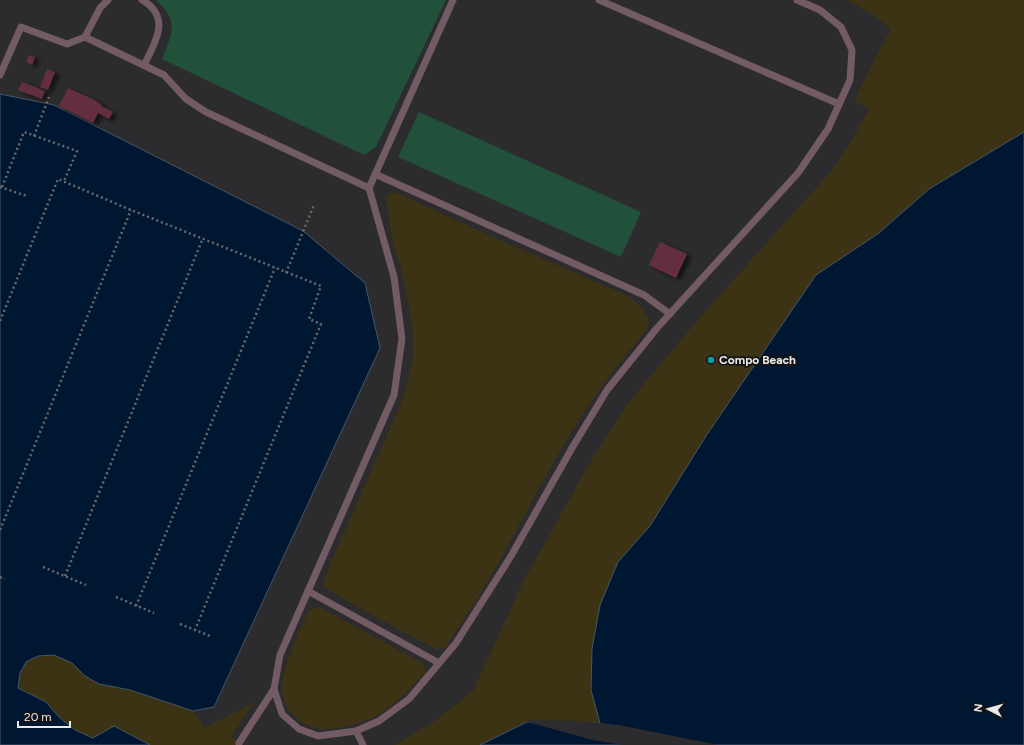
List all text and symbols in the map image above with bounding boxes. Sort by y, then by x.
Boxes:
place label: Compo Beach [719,353,796,367]
marker: Compo Beach [706,355,716,365]
north arrow [968,689,1008,729]
scale bar [18,703,70,729]
text: N [972,703,985,713]
text: 20 m [24,710,52,724]

